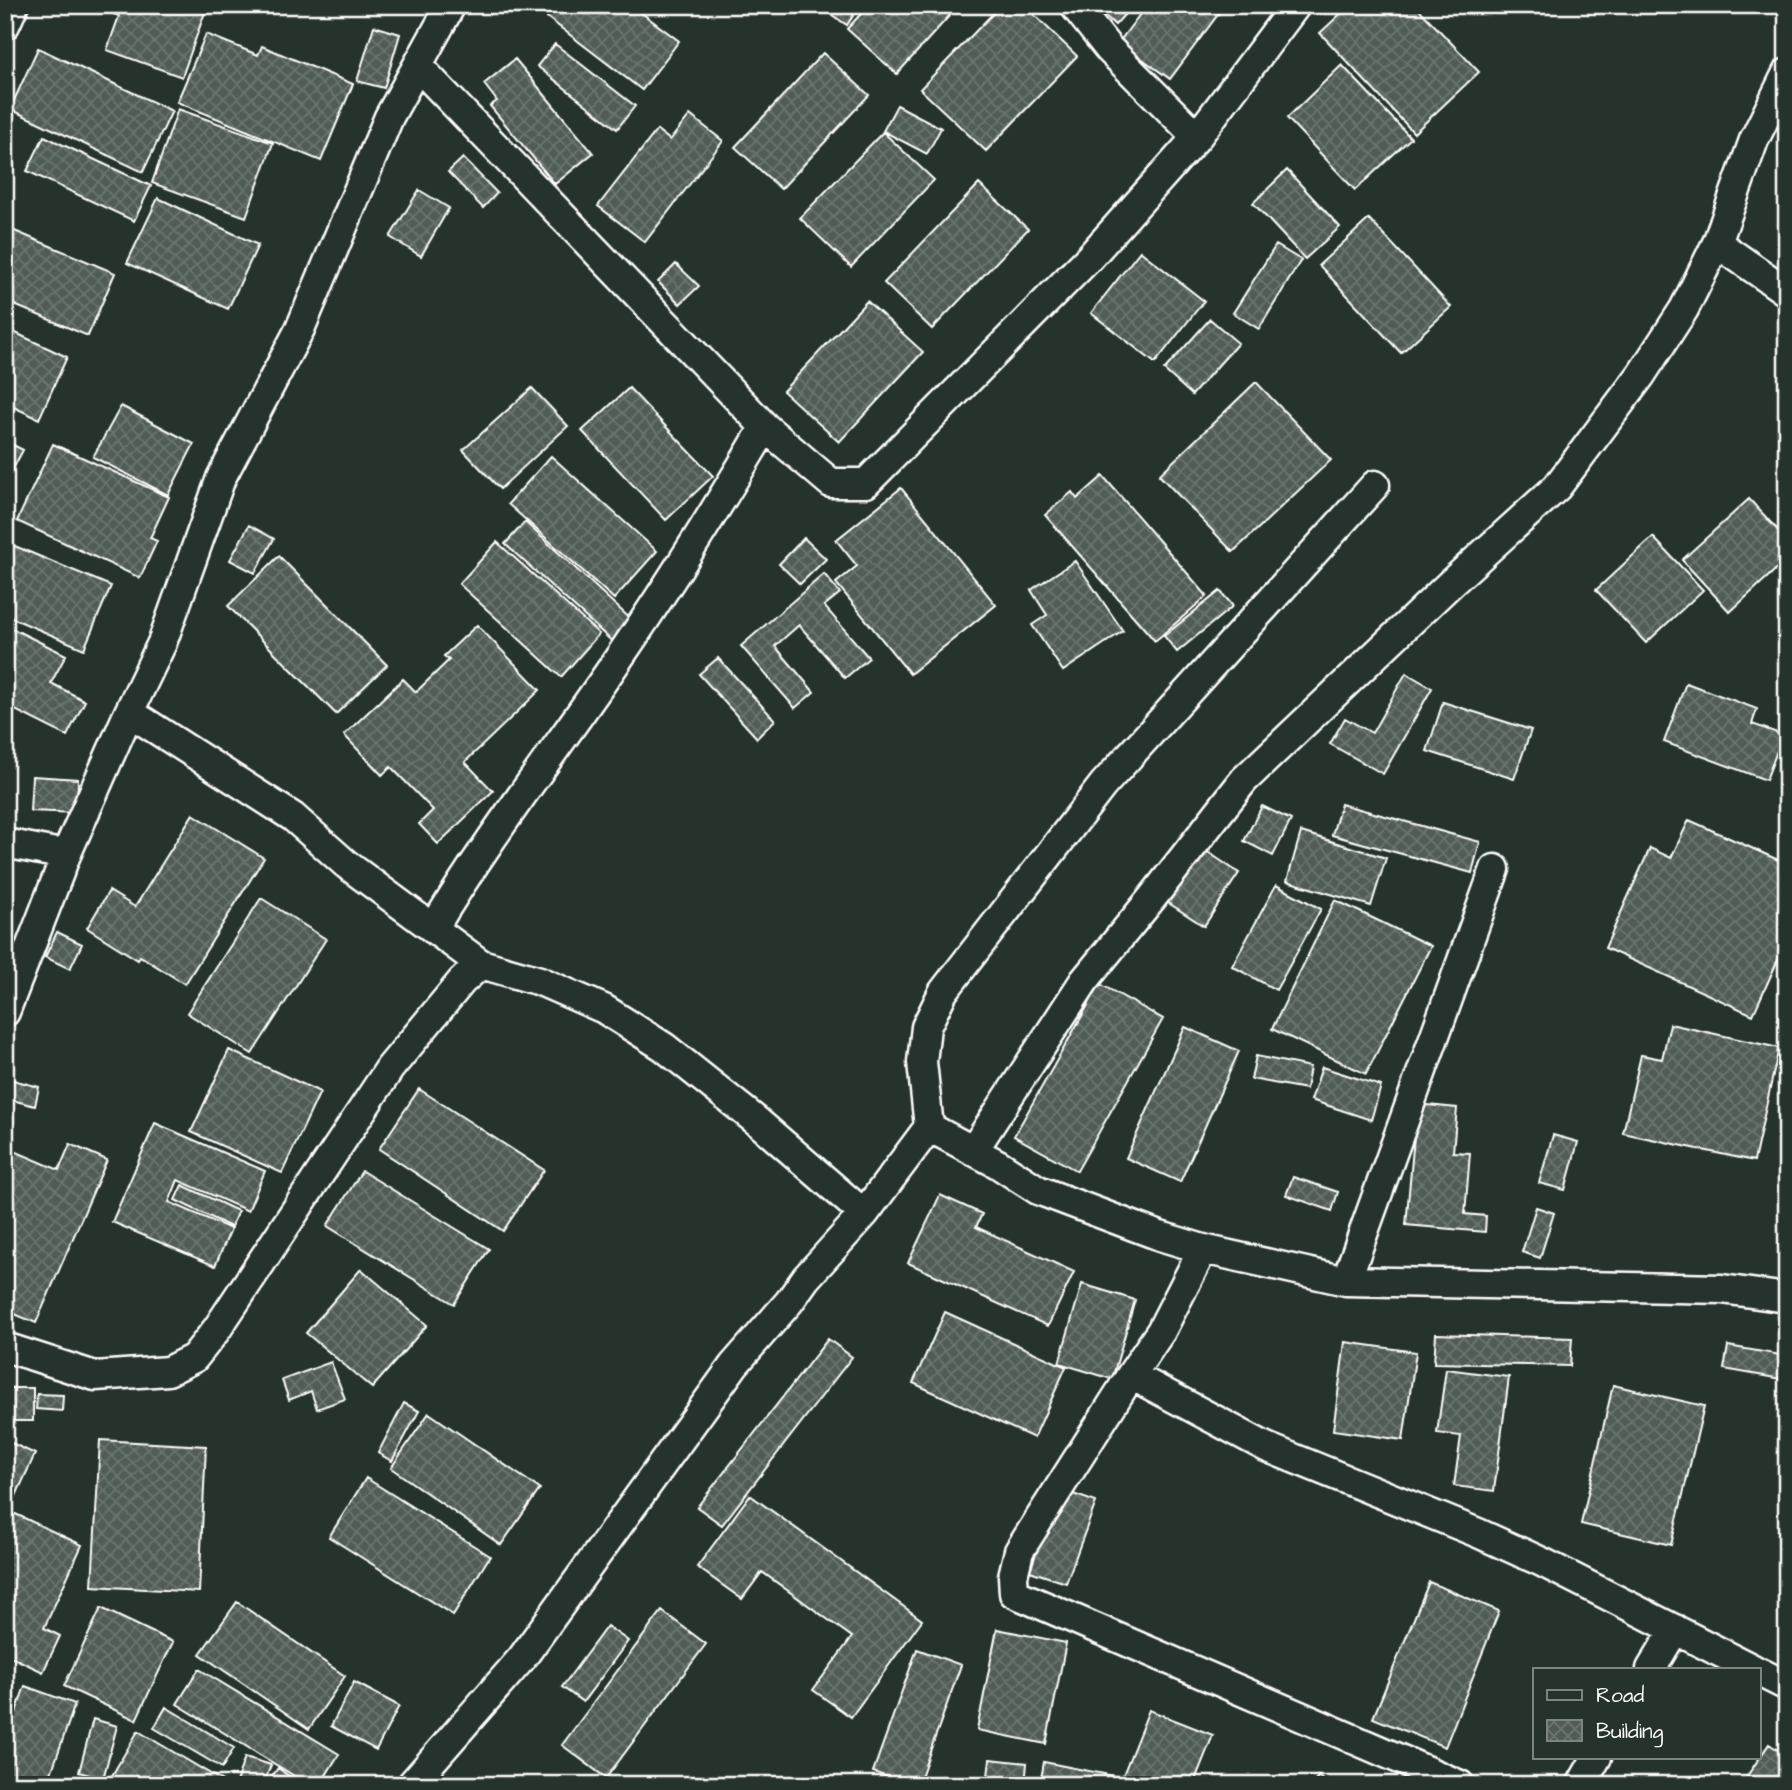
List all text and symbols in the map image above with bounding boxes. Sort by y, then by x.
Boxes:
legend [1533,1668,1760,1758]
text: Road [1596,1681,1644,1710]
text: Building [1596,1717,1664,1748]

